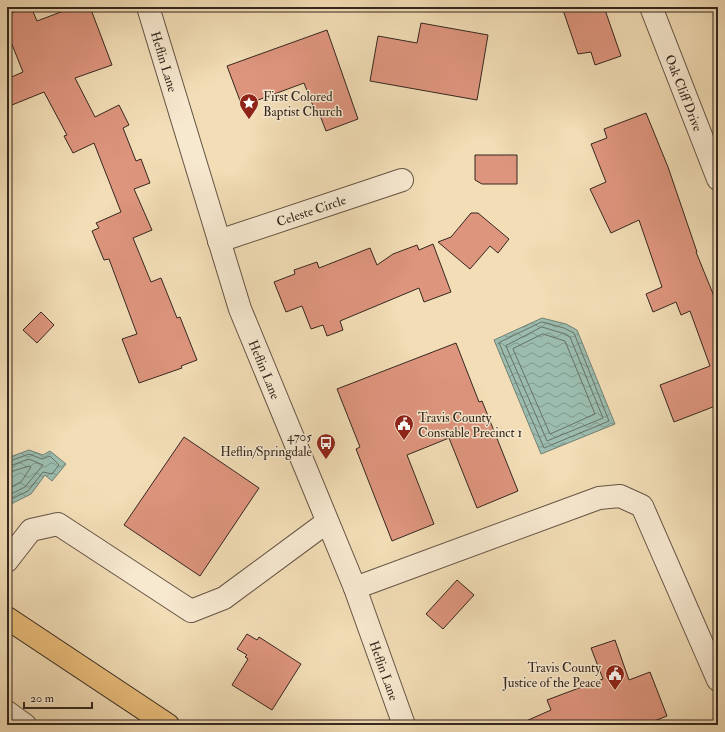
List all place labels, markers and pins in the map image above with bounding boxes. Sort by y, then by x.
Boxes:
place label: First Colored Baptist Church [263,89,343,121]
place icon: First Colored Baptist Church [238,92,260,120]
place label: Travis County Constable Precinct 1 [418,410,523,441]
public building icon: Travis County Constable Precinct 1 [393,413,415,441]
place label: 4705 Heflin/Springdale [220,429,313,461]
bus stop icon: 4705 Heflin/Springdale [315,432,337,460]
place label: Travis County Justice of the Peace [502,660,602,691]
public building icon: Travis County Justice of the Peace [604,663,626,691]

